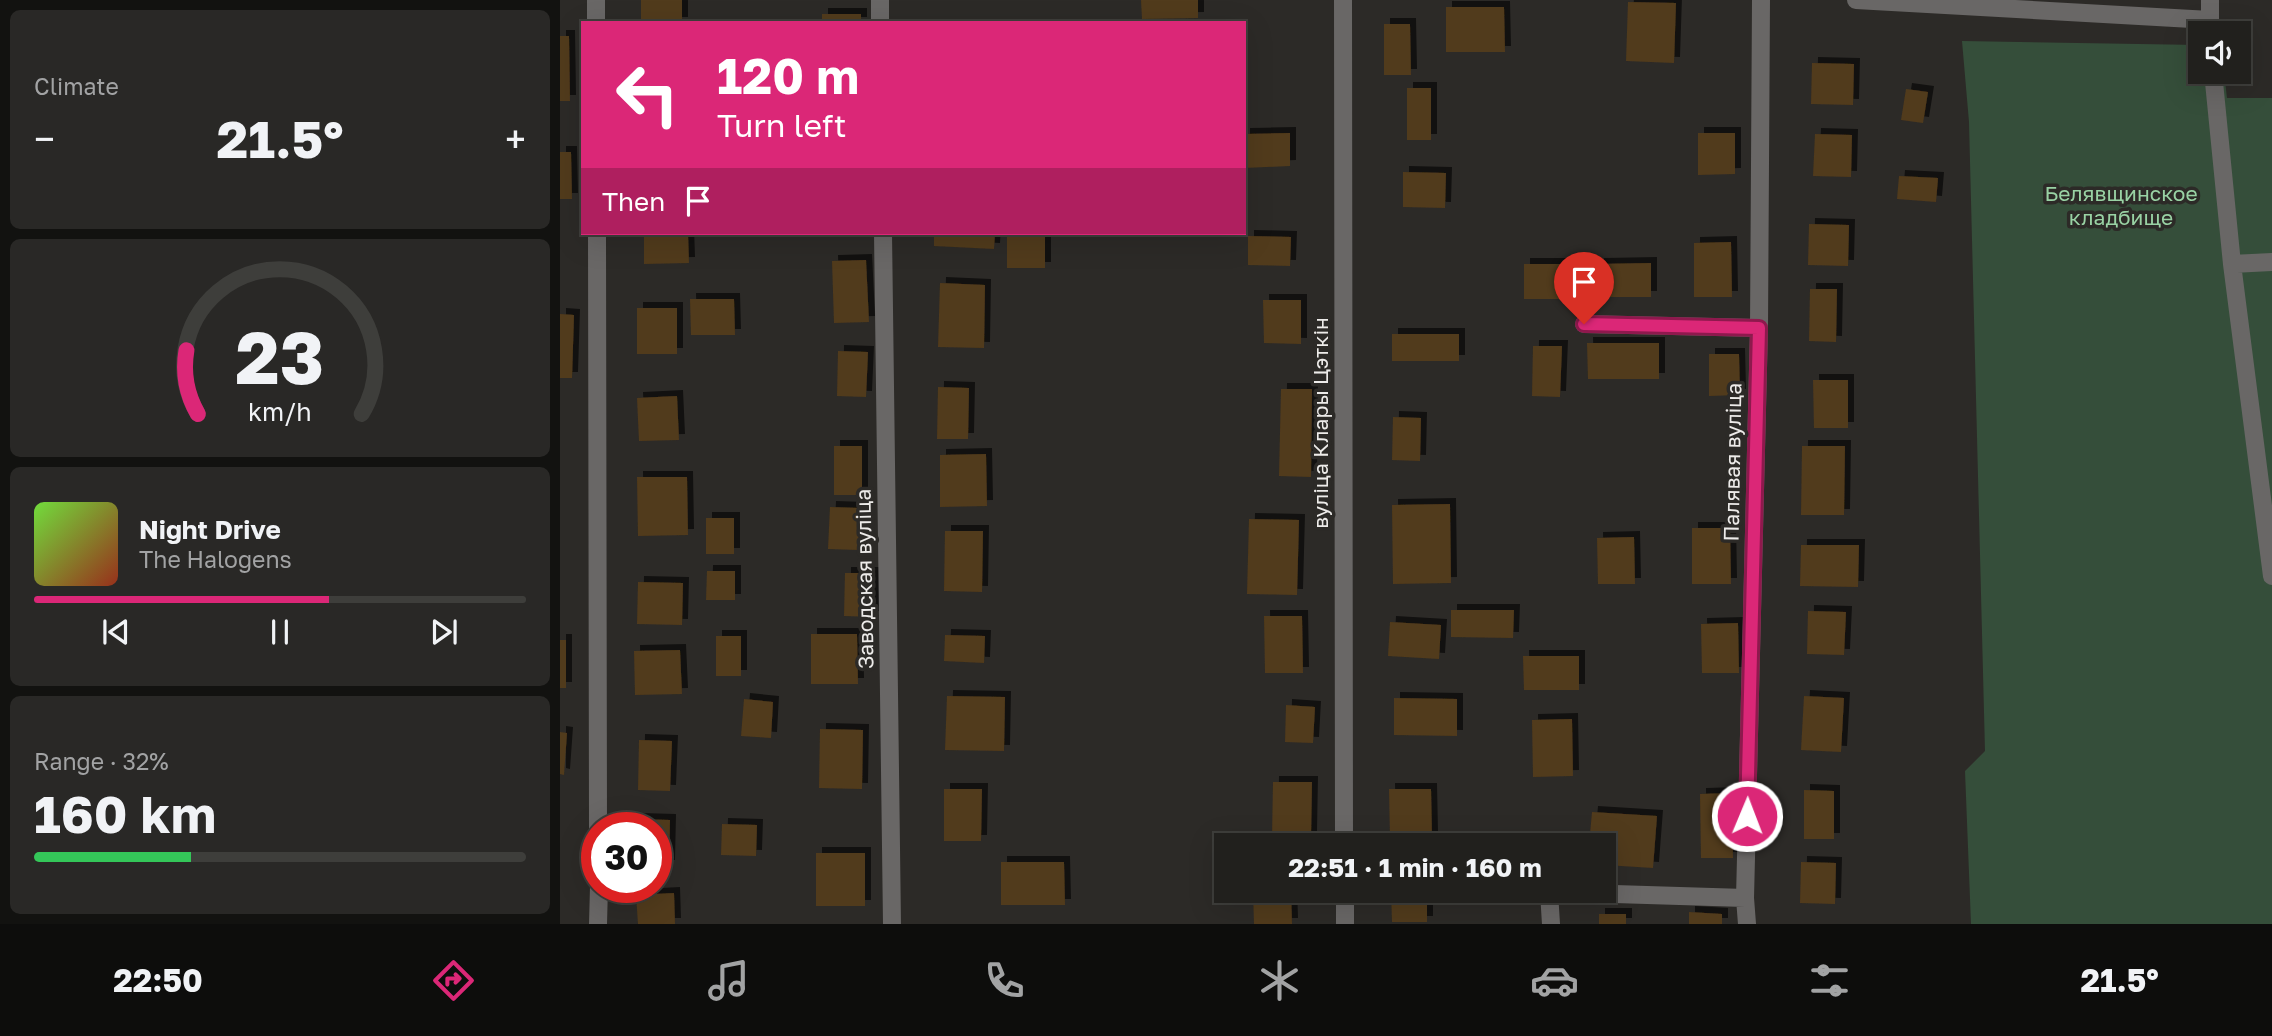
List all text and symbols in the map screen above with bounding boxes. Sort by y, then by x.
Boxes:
map controls [2188,21,2251,84]
button: sound [2188,21,2251,84]
text: 120 m [717,46,859,105]
icon: left [602,49,693,140]
text: Climate [34,72,119,100]
text: Turn left [717,106,846,144]
text: 21.5° [216,107,344,169]
text: − [34,116,55,161]
text: + [505,116,526,161]
park label: Белявщинское кладбище [2044,180,2198,230]
icon: arrive [679,182,717,220]
text: Then [602,186,665,217]
pin [1554,252,1614,324]
icon: arrive [1565,263,1603,301]
text: 23 [236,313,324,400]
street label: вуліца Клары Цэткін [1307,317,1333,529]
street label: Палявая вуліца [1718,382,1746,542]
text: km/h [248,396,312,427]
street label: Заводская вуліца [849,489,879,669]
text: Night Drive [139,514,281,545]
text: The Halogens [139,545,292,573]
icon: previous [97,613,135,651]
icon: pause [261,613,299,651]
icon: next [425,613,463,651]
text: Range · 32% [34,747,169,775]
position arrow [1710,779,1784,853]
text: 160 km [34,782,216,844]
speed limit sign: 30 [581,812,672,903]
text: 22:51 · 1 min · 160 m [1288,852,1542,883]
icon: directions [429,956,478,1005]
icon: music [704,956,753,1005]
icon: phone [980,956,1029,1005]
icon: climate [1255,956,1304,1005]
icon: car [1530,956,1579,1005]
icon: filters [1805,956,1854,1005]
text: 22:50 [113,961,203,999]
text: 21.5° [2081,961,2159,999]

